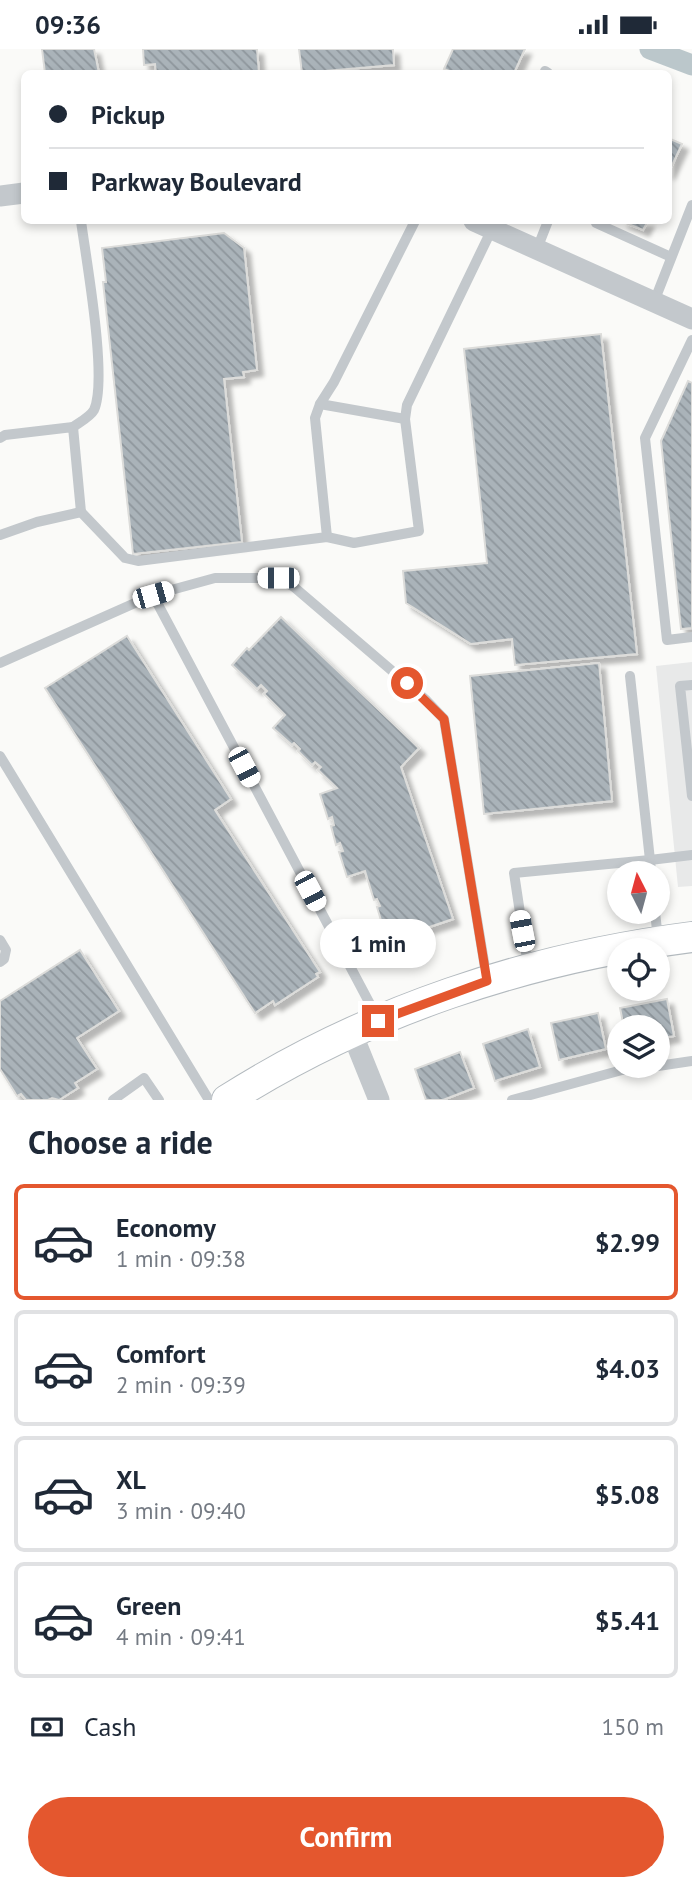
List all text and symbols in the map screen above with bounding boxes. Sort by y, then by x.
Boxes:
text: 09:36 [35,8,101,41]
text: Pickup [91,98,165,131]
text: Parkway Boulevard [91,165,302,198]
car [258,568,300,589]
car [130,579,177,611]
route start [391,667,423,699]
car [225,744,264,790]
north arrow [607,861,670,924]
map controls [607,861,670,1078]
car [291,868,330,914]
car [508,908,537,954]
callout: 1 min [320,919,436,969]
text: 1 min [350,929,406,958]
button: locate [607,938,670,1001]
route end [362,1005,394,1037]
button: layers [607,1015,670,1078]
text: Choose a ride [28,1121,213,1163]
icon: car [32,1211,95,1274]
text: Economy [116,1211,216,1244]
text: $2.99 [595,1226,660,1259]
text: 1 min · 09:38 [116,1244,246,1273]
icon: car [32,1337,95,1400]
text: Comfort [116,1337,206,1370]
text: $4.03 [595,1352,660,1385]
text: 2 min · 09:39 [116,1370,246,1399]
icon: car [32,1463,95,1526]
text: XL [116,1463,146,1496]
text: $5.08 [595,1478,660,1511]
text: 3 min · 09:40 [116,1496,246,1525]
icon: car [32,1589,95,1652]
text: Green [116,1589,181,1622]
text: $5.41 [595,1604,660,1637]
text: 4 min · 09:41 [116,1622,246,1651]
icon: cash [28,1708,66,1746]
text: Cash [84,1710,136,1743]
text: 150 m [602,1712,664,1741]
button: Confirm [28,1797,664,1877]

